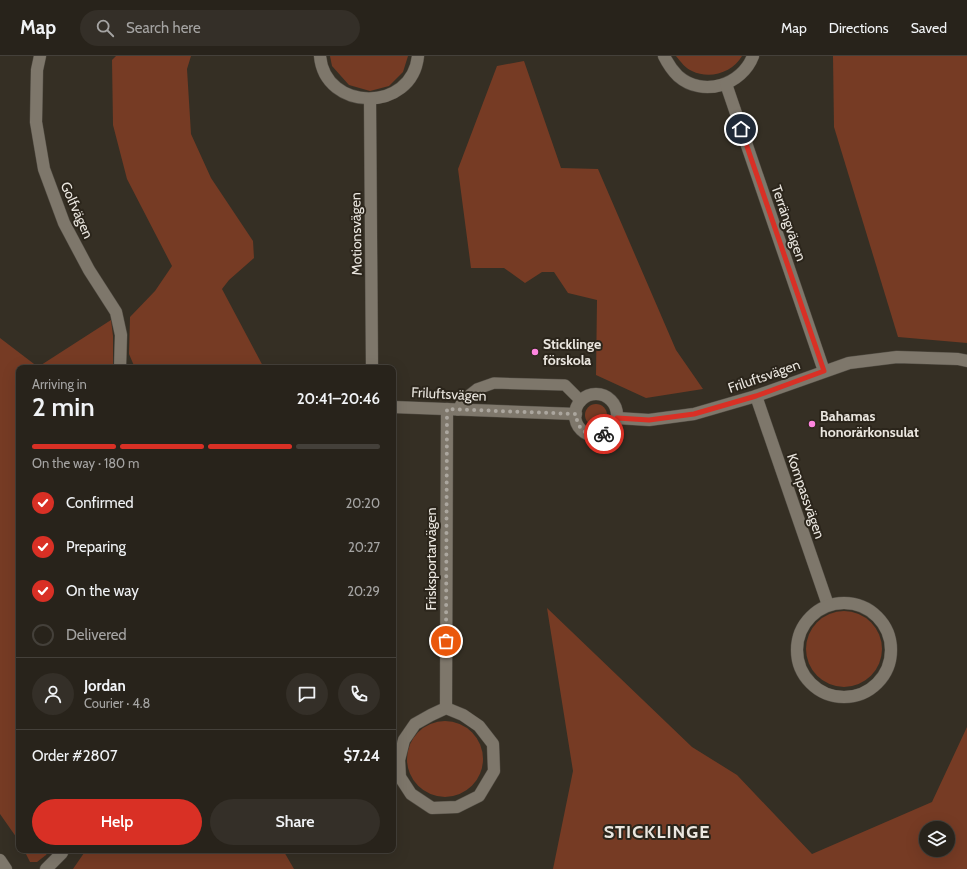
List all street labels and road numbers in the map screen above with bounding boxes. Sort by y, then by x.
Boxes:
street label: Golfvägen [56,179,98,241]
street label: Terrängvägen [768,183,810,264]
street label: Motionsvägen [346,192,366,276]
street label: Friluftsvägen [725,355,803,397]
street label: Friluftsvägen [411,383,487,405]
street label: Kompassvägen [783,451,829,541]
street label: Frisksportarvägen [422,507,440,611]

